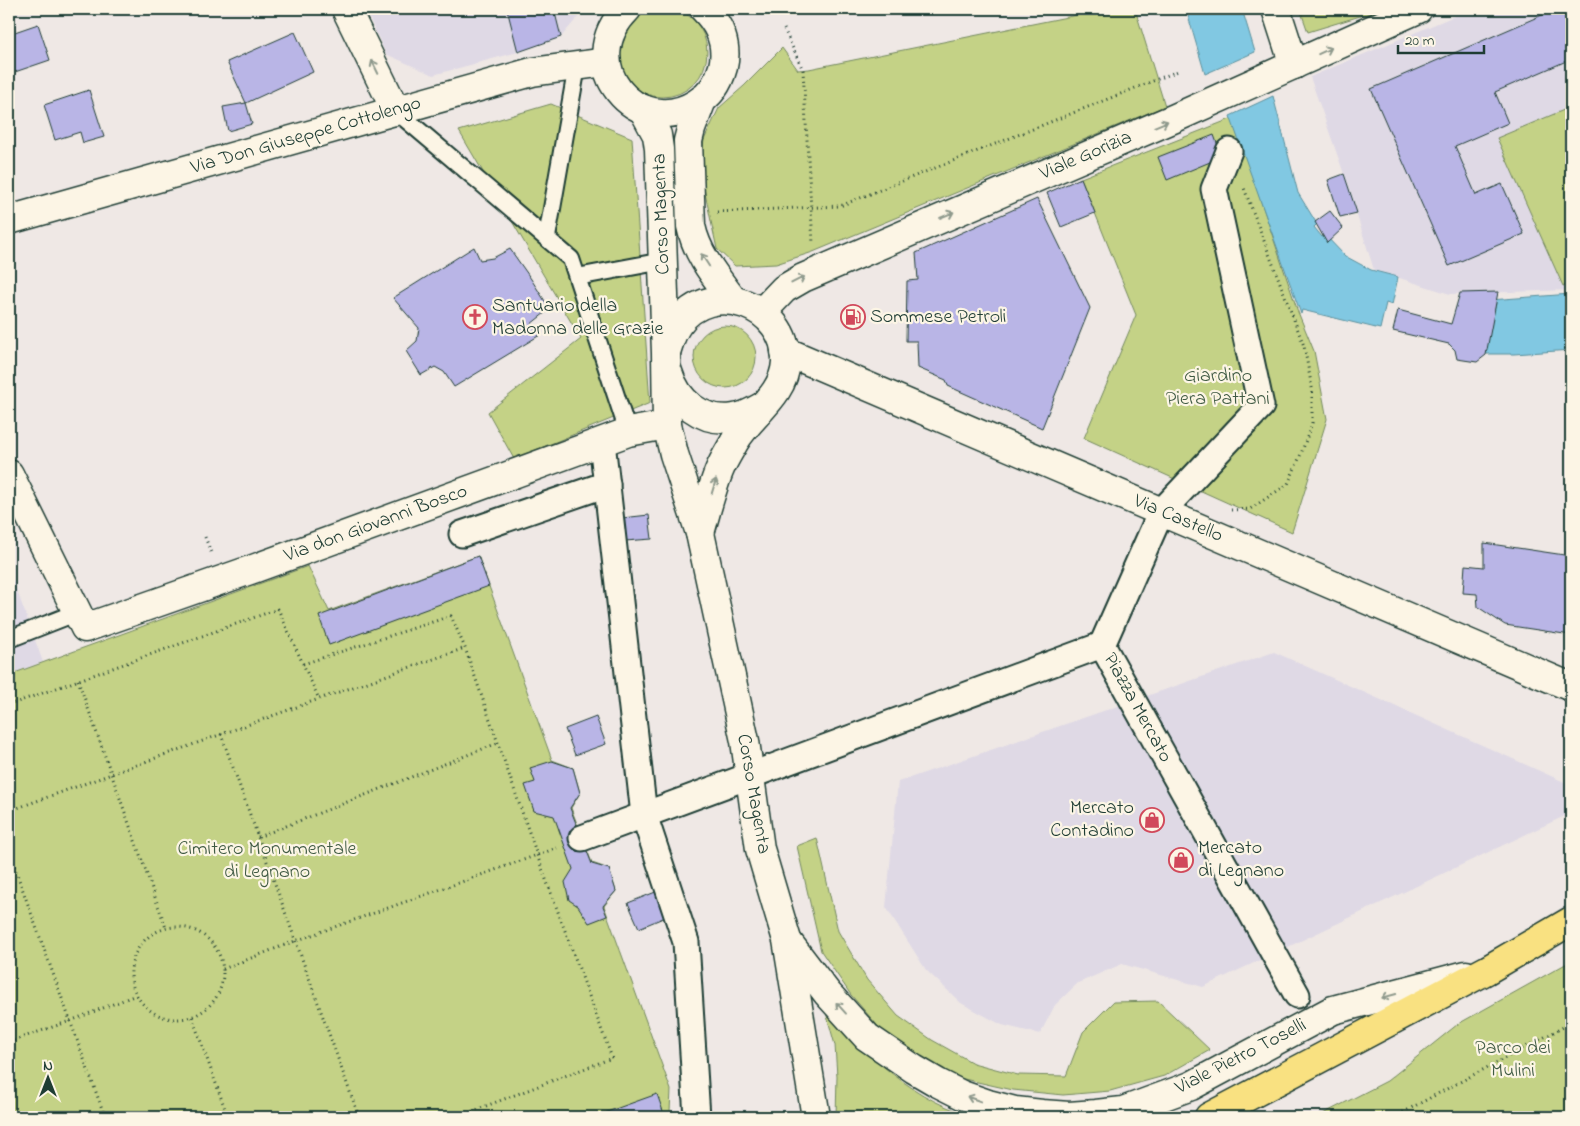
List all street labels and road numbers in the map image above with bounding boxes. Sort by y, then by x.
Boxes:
street label: Via Don Giuseppe Cottolengo [186,89,425,184]
street label: Viale Gorizia [1034,124,1137,189]
street label: Corso Magenta [645,153,680,275]
street label: Via don Giovanni Bosco [279,477,472,571]
street label: Via Castello [1128,487,1227,551]
street label: Piazza Mercato [1095,648,1179,768]
street label: Corso Magenta [727,732,778,856]
street label: Viale Pietro Toselli [1169,1011,1312,1103]

